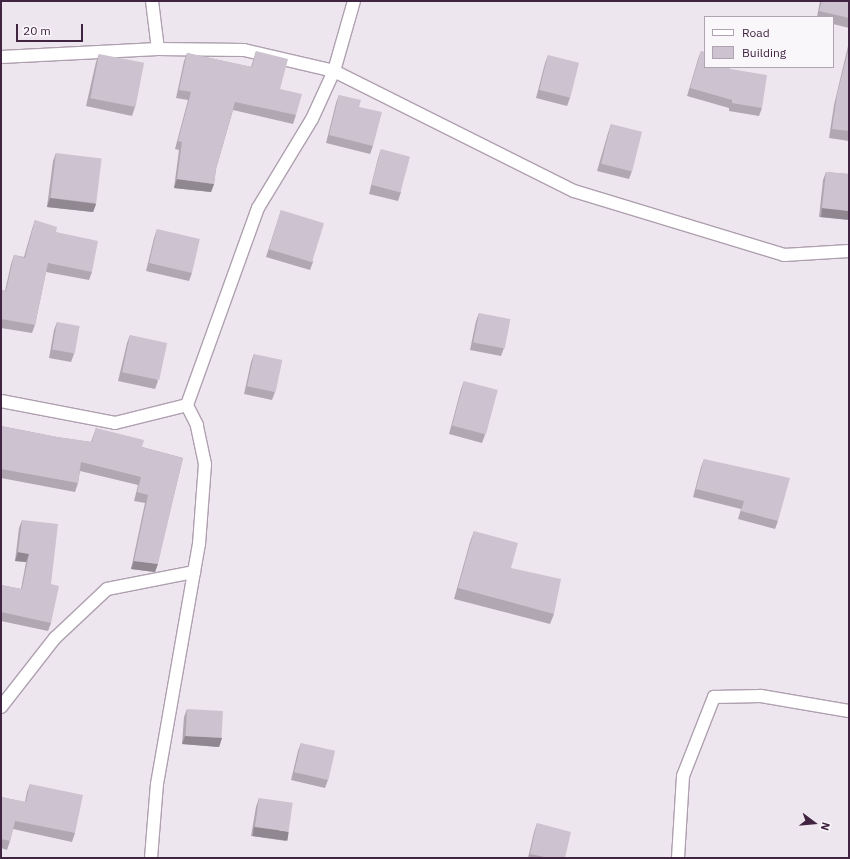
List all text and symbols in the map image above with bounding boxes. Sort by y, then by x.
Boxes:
scale bar [18,16,85,42]
legend [704,16,834,68]
text: 20 m [23,23,51,38]
text: Road [742,25,770,40]
text: Building [742,45,786,60]
north arrow [794,803,834,843]
text: N [818,821,833,832]

